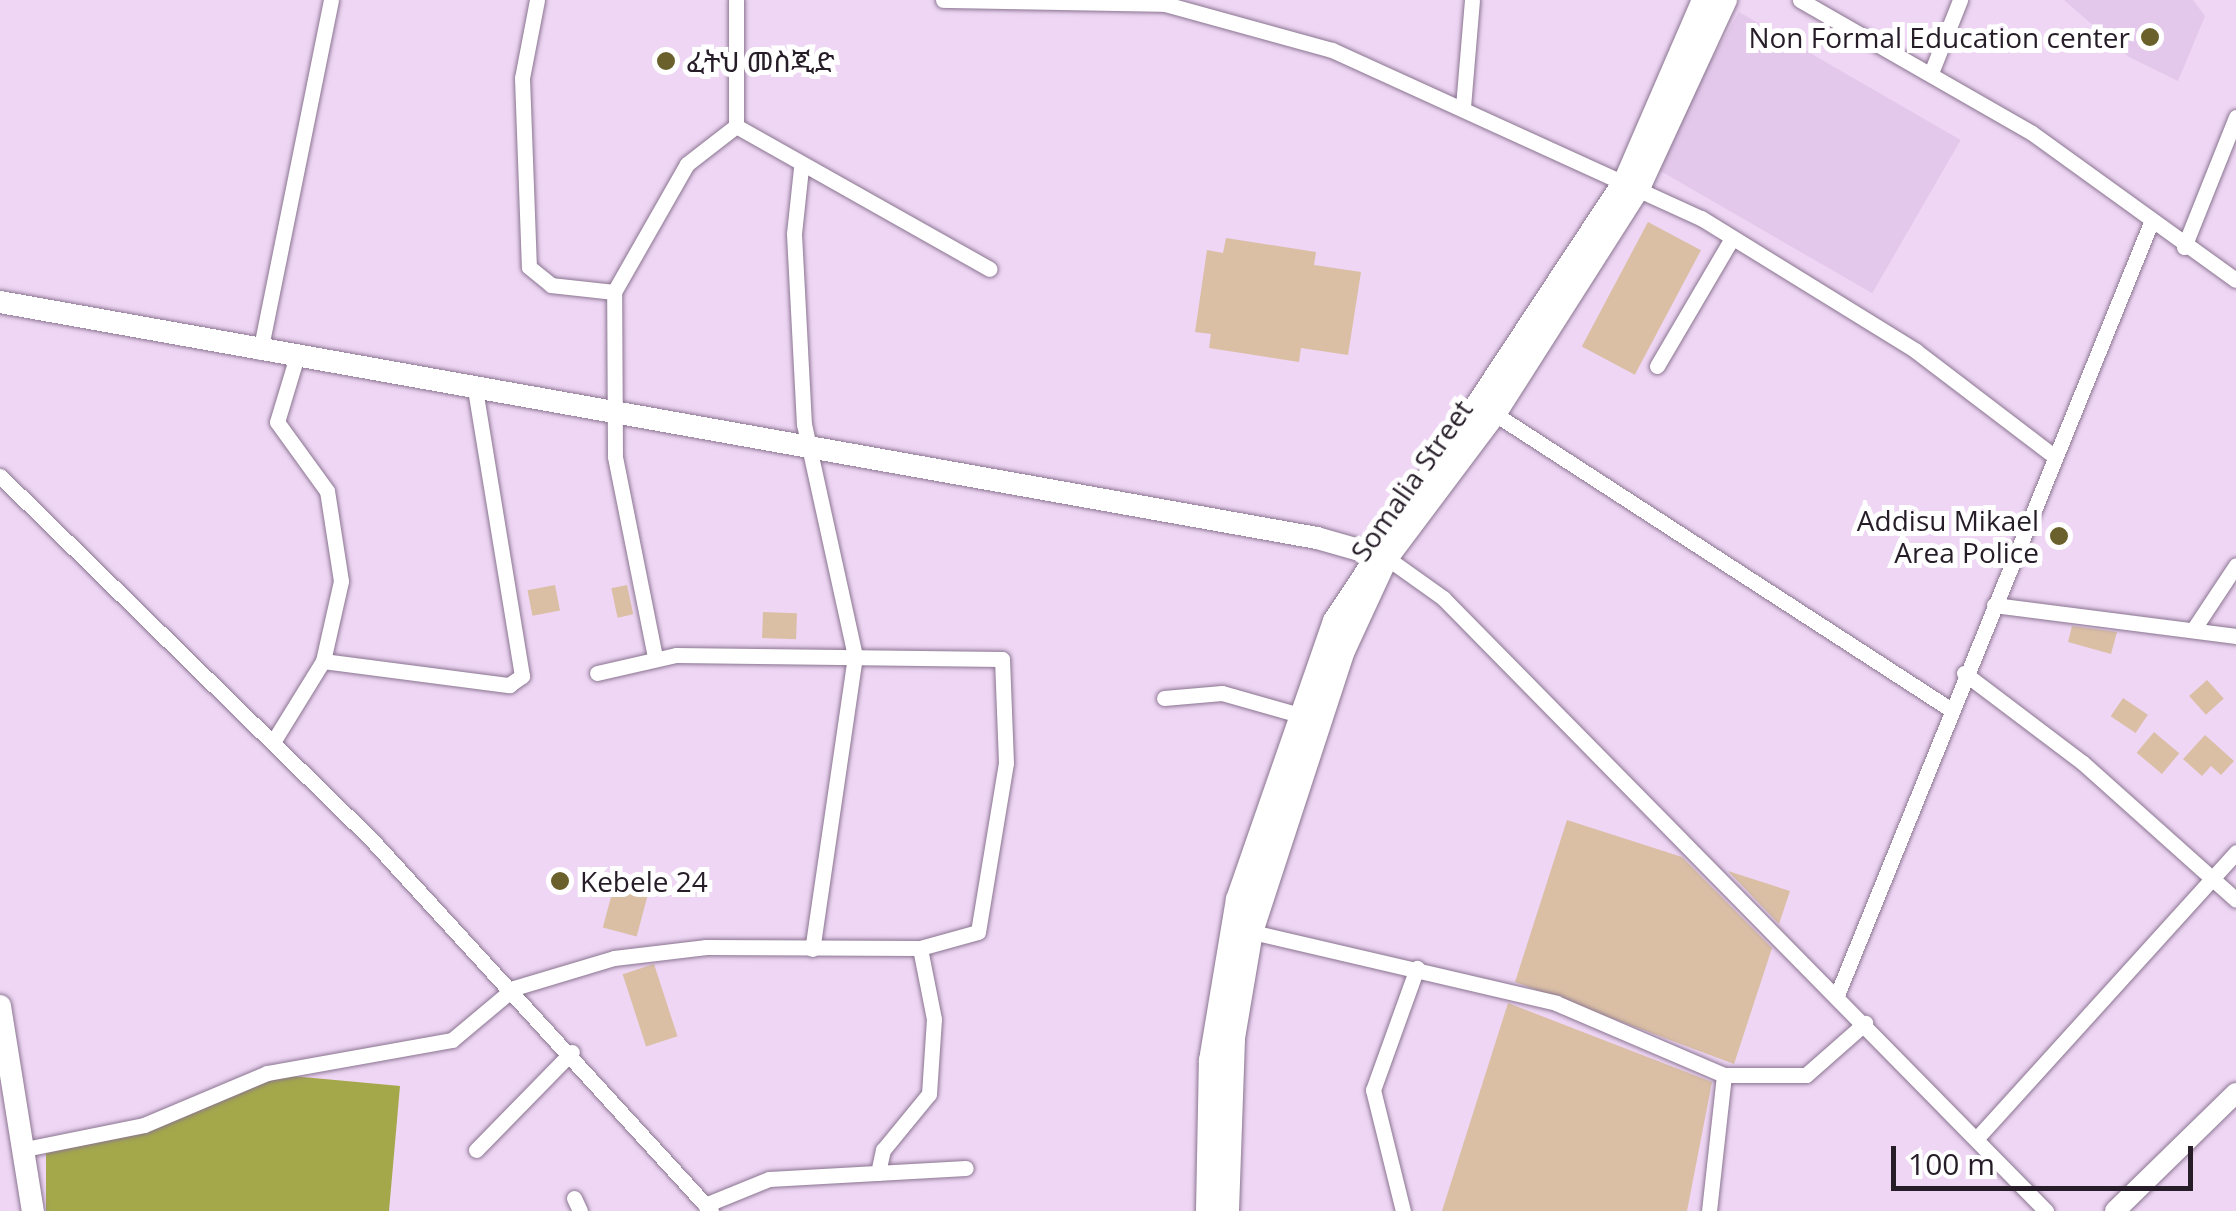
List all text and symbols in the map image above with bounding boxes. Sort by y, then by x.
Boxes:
place label: Non Formal Education center [1748,20,2130,54]
marker: Non Formal Education center [2139,26,2161,48]
place label: ፈትህ መስጂድ [686,44,835,78]
marker: ፈትህ መስጂድ [655,50,677,72]
street label: Somalia Street [1343,393,1479,567]
place label: Addisu Mikael Area Police [1857,503,2039,569]
marker: Addisu Mikael Area Police [2048,525,2070,547]
place label: Kebele 24 [580,864,708,898]
marker: Kebele 24 [549,870,571,892]
scale bar [1896,1126,2198,1188]
text: 100 m [1908,1143,1995,1184]

